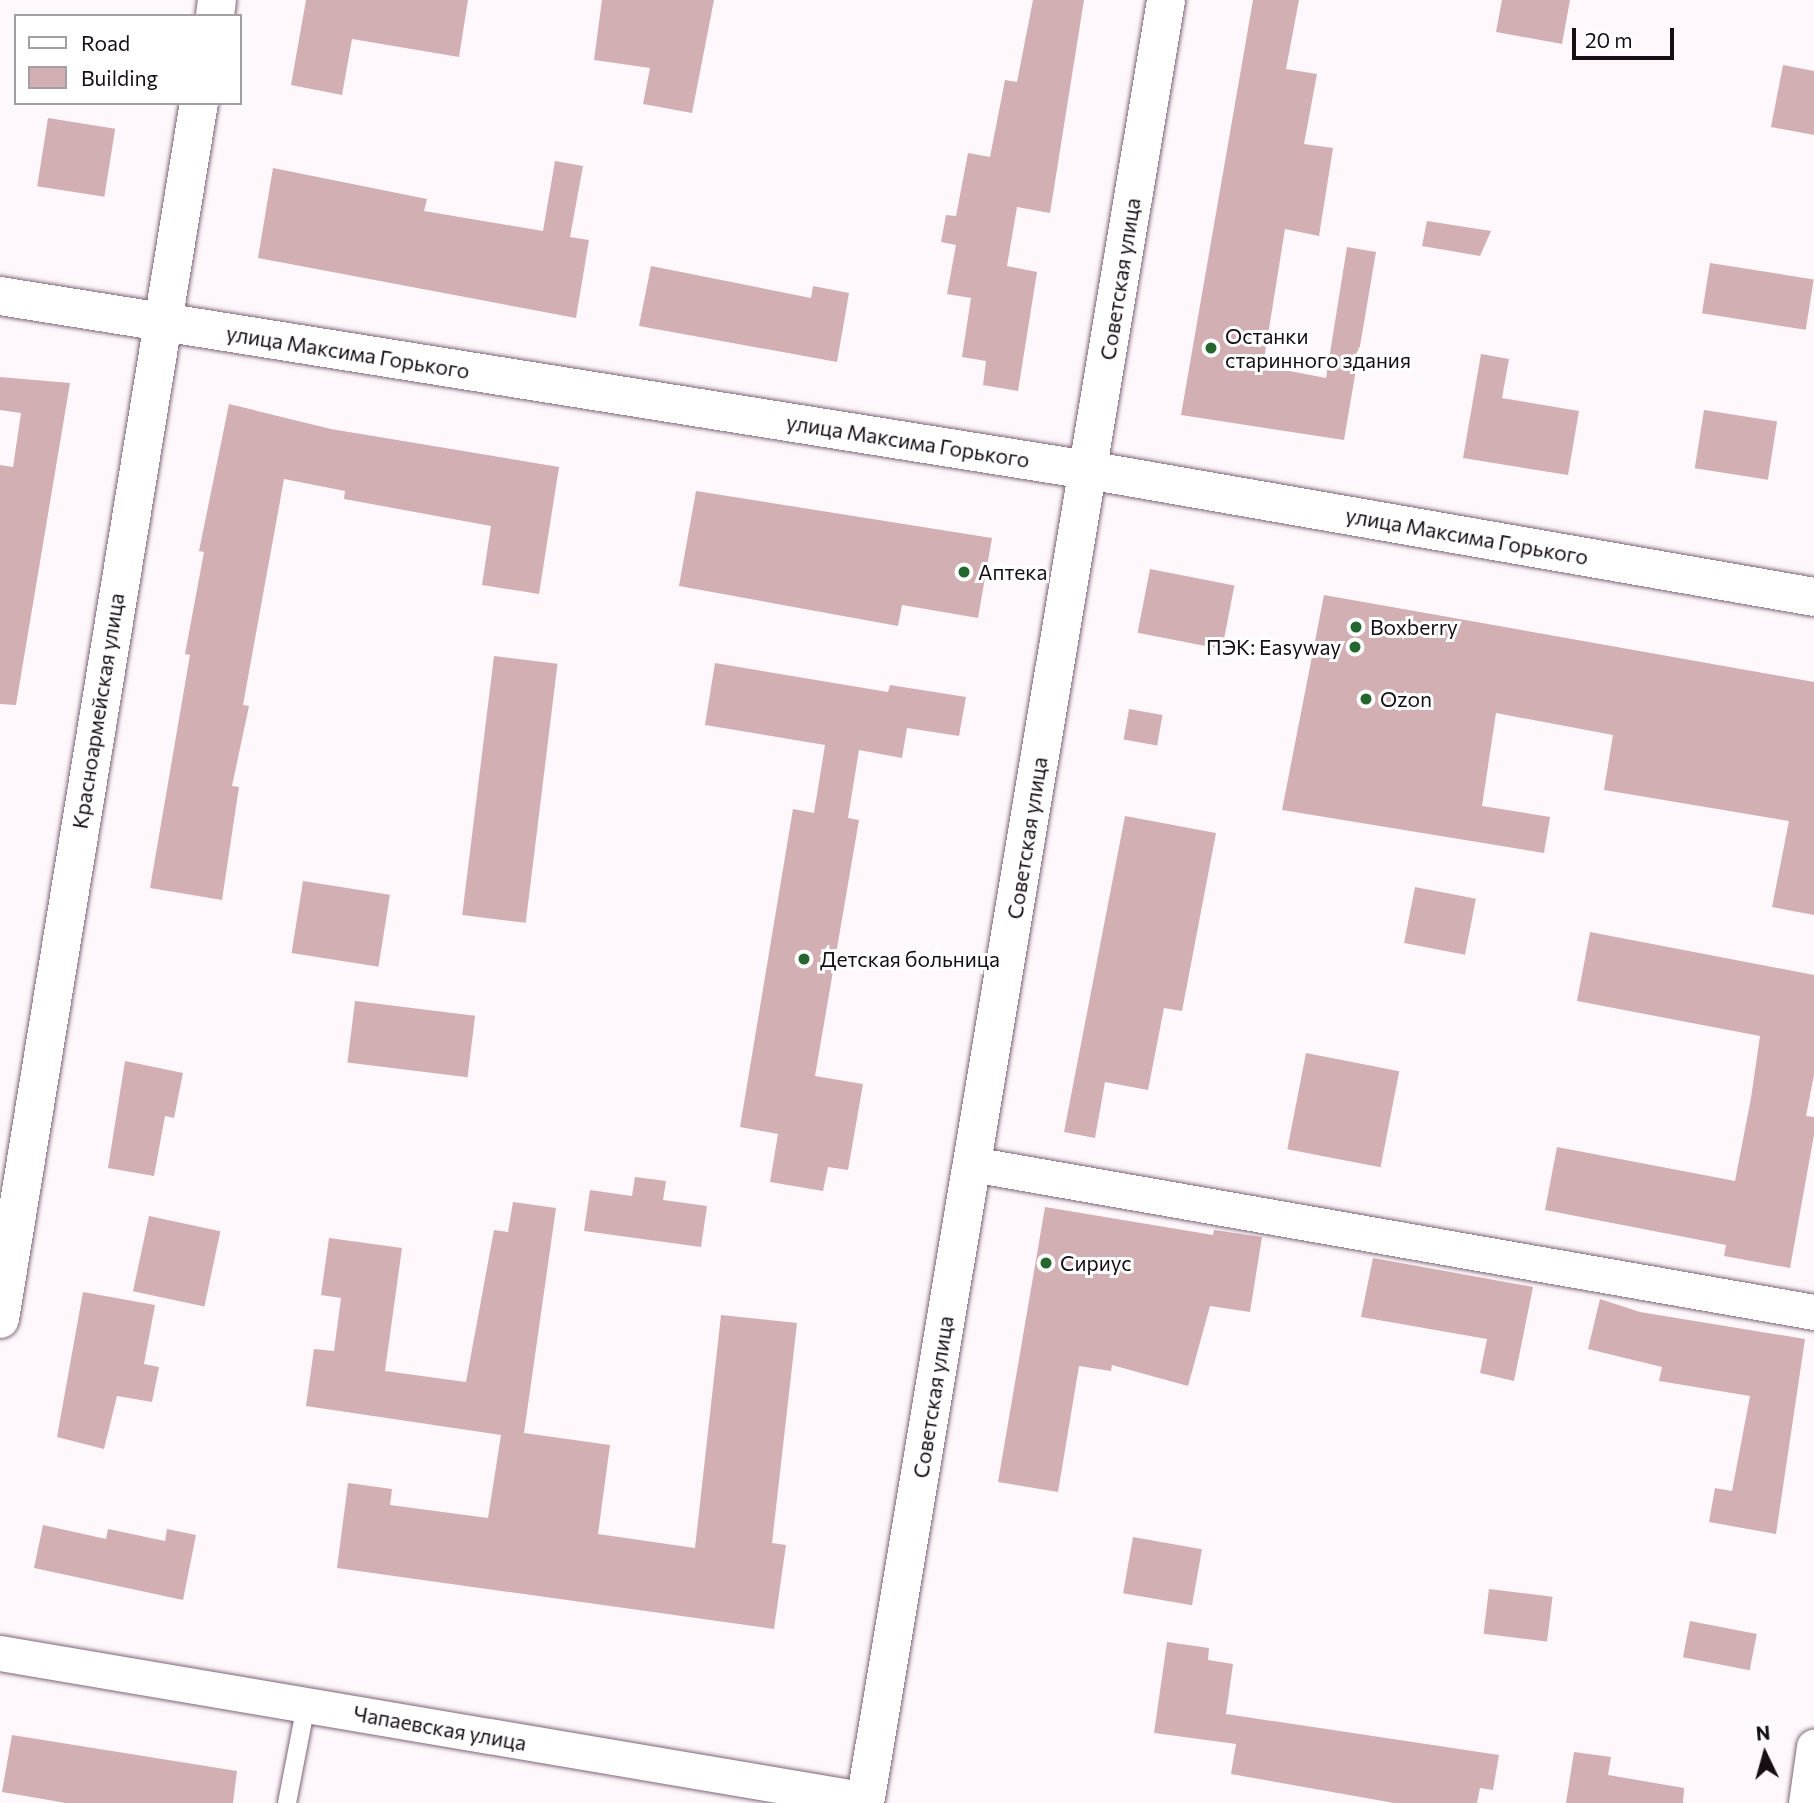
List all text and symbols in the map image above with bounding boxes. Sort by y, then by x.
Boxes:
legend [14,14,242,105]
scale bar [1576,14,1678,58]
text: 20 m [1585,27,1633,52]
text: Road [81,30,130,55]
text: Building [81,65,158,90]
street label: Советская улица [1095,196,1145,362]
street label: улица Максима Горького [225,320,471,384]
place label: Останки старинного здания [1225,323,1411,373]
marker: Останки старинного здания [1203,340,1219,356]
street label: улица Максима Горького [785,409,1031,473]
street label: улица Максима Горького [1344,502,1590,570]
place label: Аптека [978,559,1047,585]
marker: Аптека [956,564,972,580]
street label: Красноармейская улица [67,591,129,831]
place label: Boxberry [1370,614,1458,640]
marker: Boxberry [1348,619,1364,635]
place label: ПЭК: Easyway [1206,634,1341,660]
marker: ПЭК: Easyway [1347,639,1363,655]
place label: Ozon [1380,686,1432,712]
marker: Ozon [1358,691,1374,707]
street label: Советская улица [1002,755,1052,921]
place label: Детская больница [820,946,1000,972]
marker: Детская больница [794,949,814,969]
place label: Сириус [1060,1250,1132,1276]
marker: Сириус [1038,1255,1054,1271]
street label: Советская улица [908,1314,958,1480]
street label: Чапаевская улица [352,1700,528,1756]
north arrow [1730,1719,1800,1789]
text: N [1755,1721,1771,1745]

